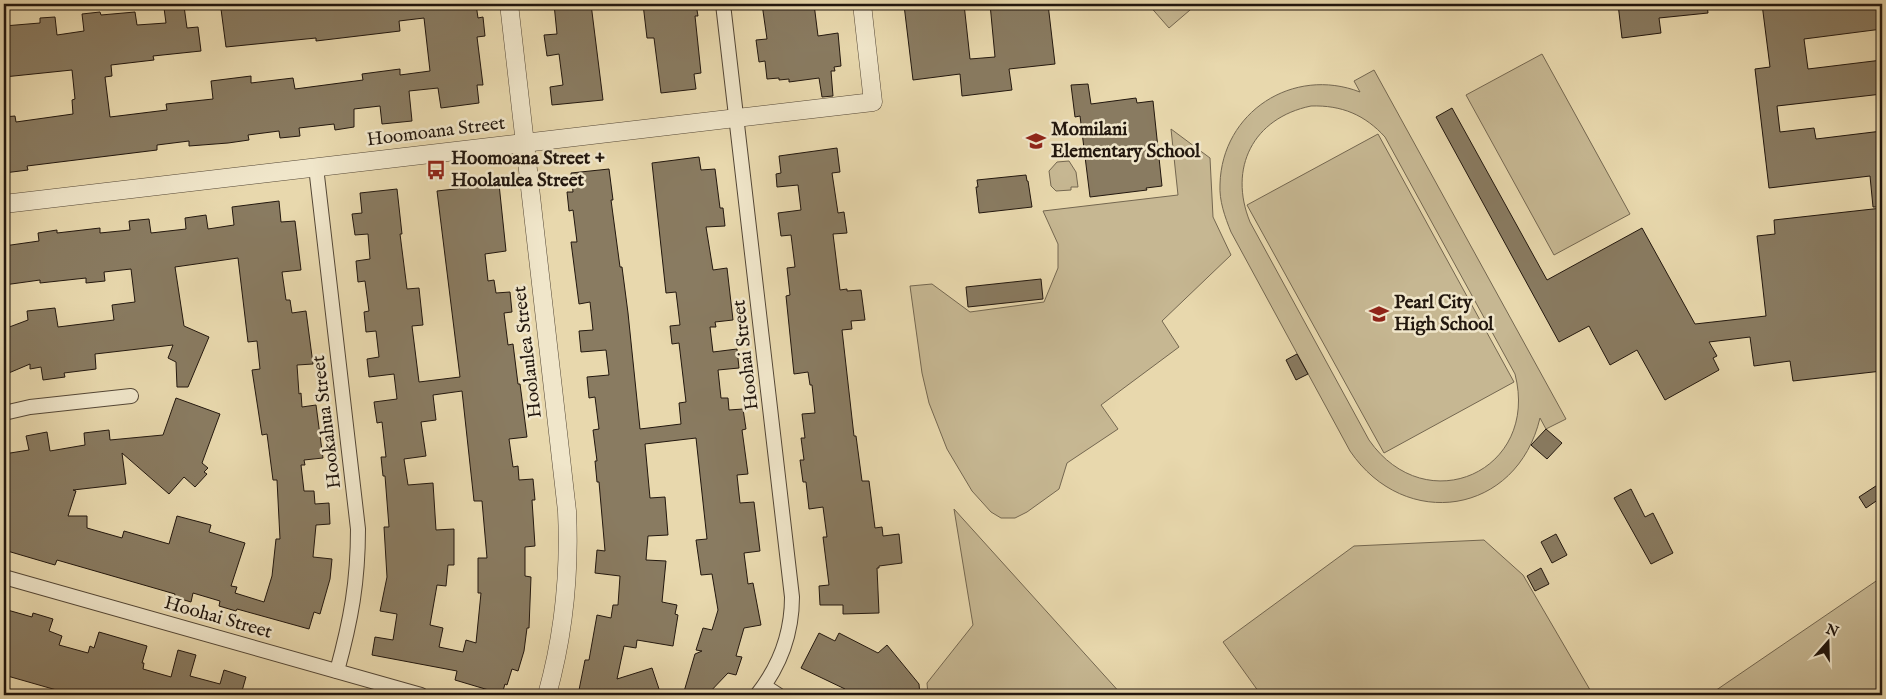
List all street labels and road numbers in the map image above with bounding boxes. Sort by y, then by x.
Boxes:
street label: Hoomoana Street [365,112,507,152]
street label: Hoolaulea Street [508,284,548,420]
street label: Hoohai Street [727,298,765,412]
street label: Hookahua Street [307,353,347,490]
street label: Hoohai Street [161,591,275,645]

